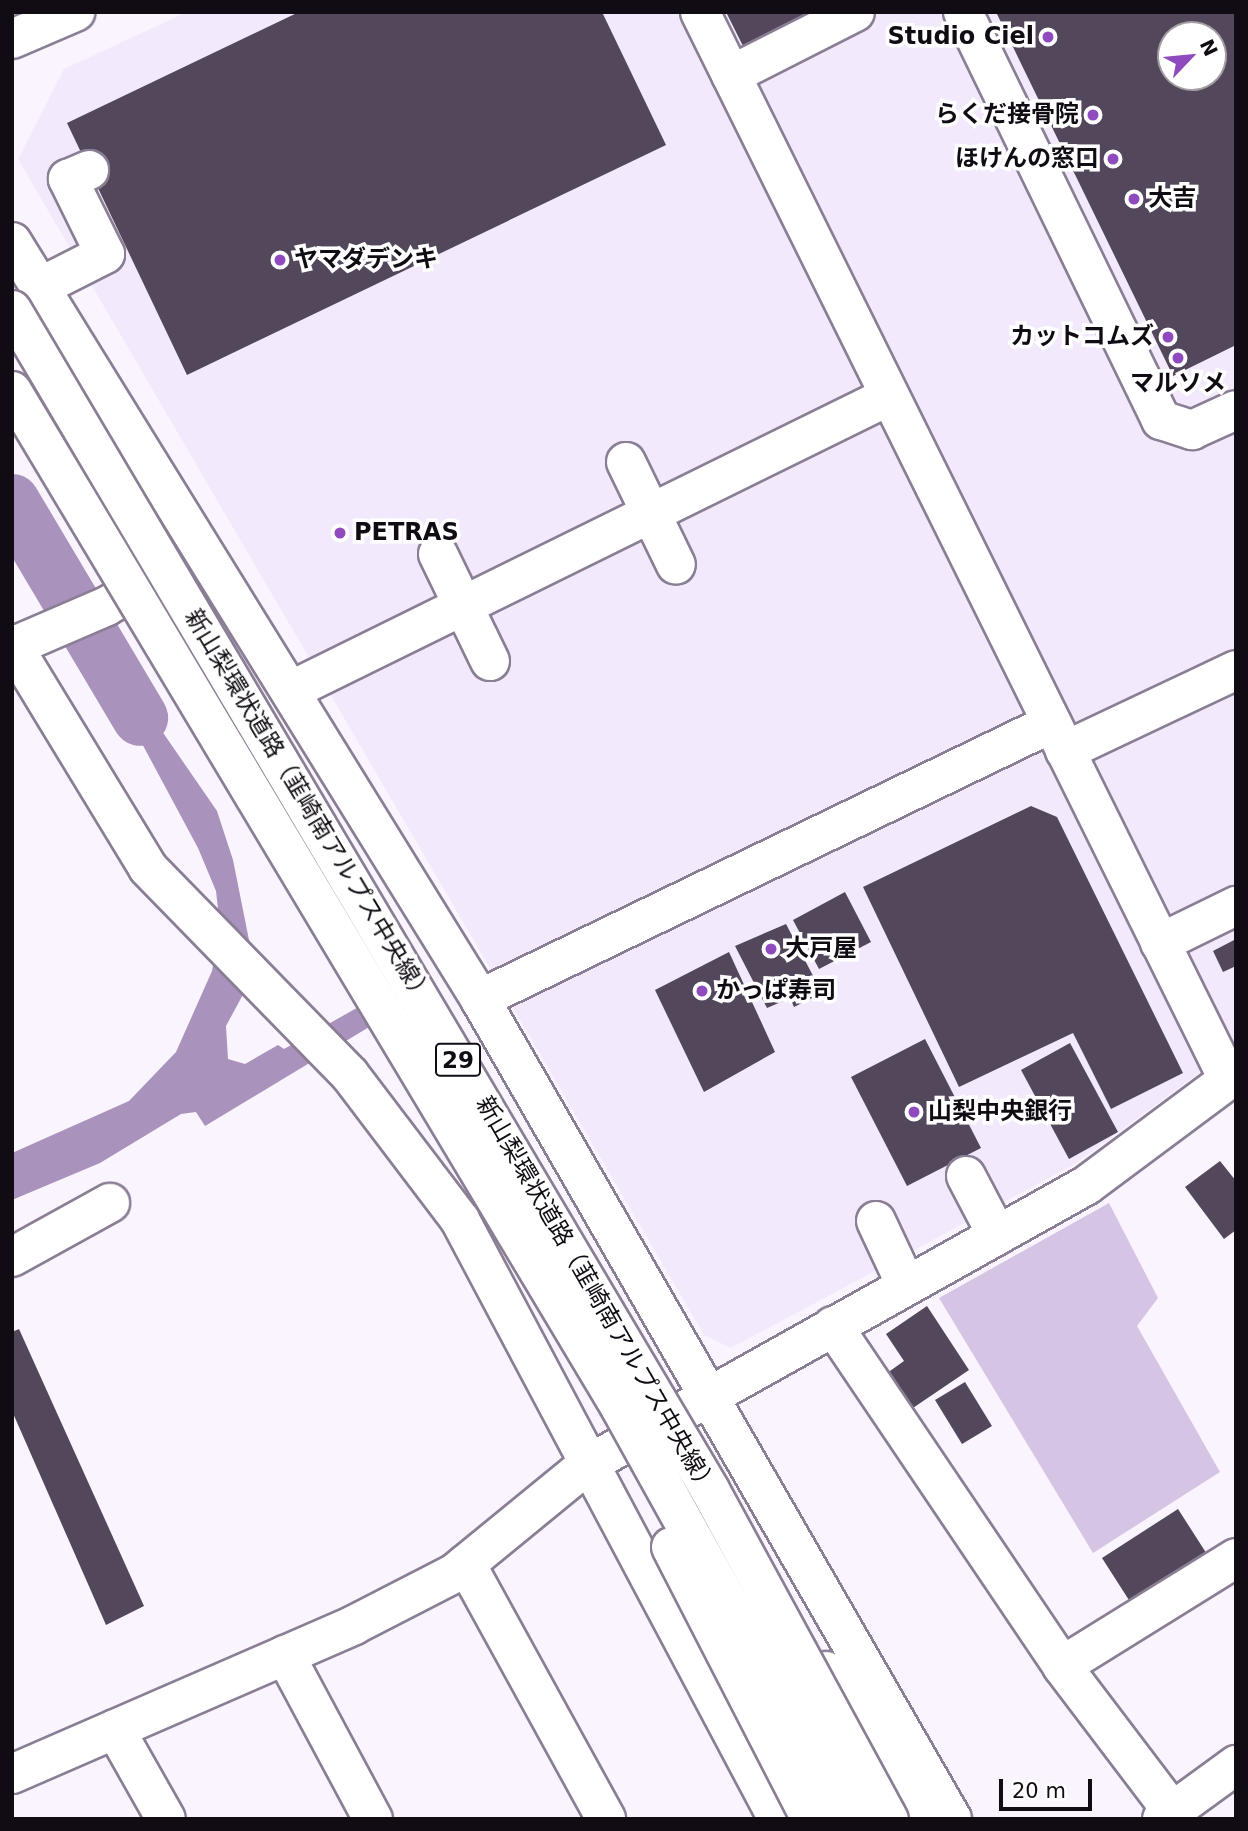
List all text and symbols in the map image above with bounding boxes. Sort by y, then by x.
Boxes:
north arrow [1157,21,1227,91]
place label: Studio Ciel [888,23,1034,51]
marker: Studio Ciel [1040,29,1056,45]
text: N [1196,36,1222,60]
place label: らくだ接骨院 [935,101,1079,129]
marker: らくだ接骨院 [1085,107,1101,123]
place label: ほけんの窓口 [955,145,1099,173]
marker: ほけんの窓口 [1105,151,1121,167]
place label: 大吉 [1148,185,1196,213]
marker: 大吉 [1126,191,1142,207]
place label: ヤマダデンキ [294,246,438,274]
marker: ヤマダデンキ [272,252,288,268]
place label: カットコムズ [1010,323,1154,351]
marker: カットコムズ [1160,329,1176,345]
marker: マルソメ [1170,350,1186,366]
place label: マルソメ [1130,370,1226,398]
place label: PETRAS [354,519,459,547]
marker: PETRAS [332,525,348,541]
street label: 新山梨環状道路（韮崎南アルプス中央線） [178,604,438,1010]
place label: 大戸屋 [785,935,857,963]
marker: 大戸屋 [763,941,779,957]
place label: かっぱ寿司 [716,977,836,1005]
marker: かっぱ寿司 [694,983,710,999]
road number: 29 [434,1040,482,1079]
street label: 新山梨環状道路（韮崎南アルプス中央線） [470,1091,722,1501]
place label: 山梨中央銀行 [928,1098,1072,1126]
marker: 山梨中央銀行 [906,1104,922,1120]
scale bar [1003,1764,1096,1808]
text: 20 m [1012,1779,1066,1803]

